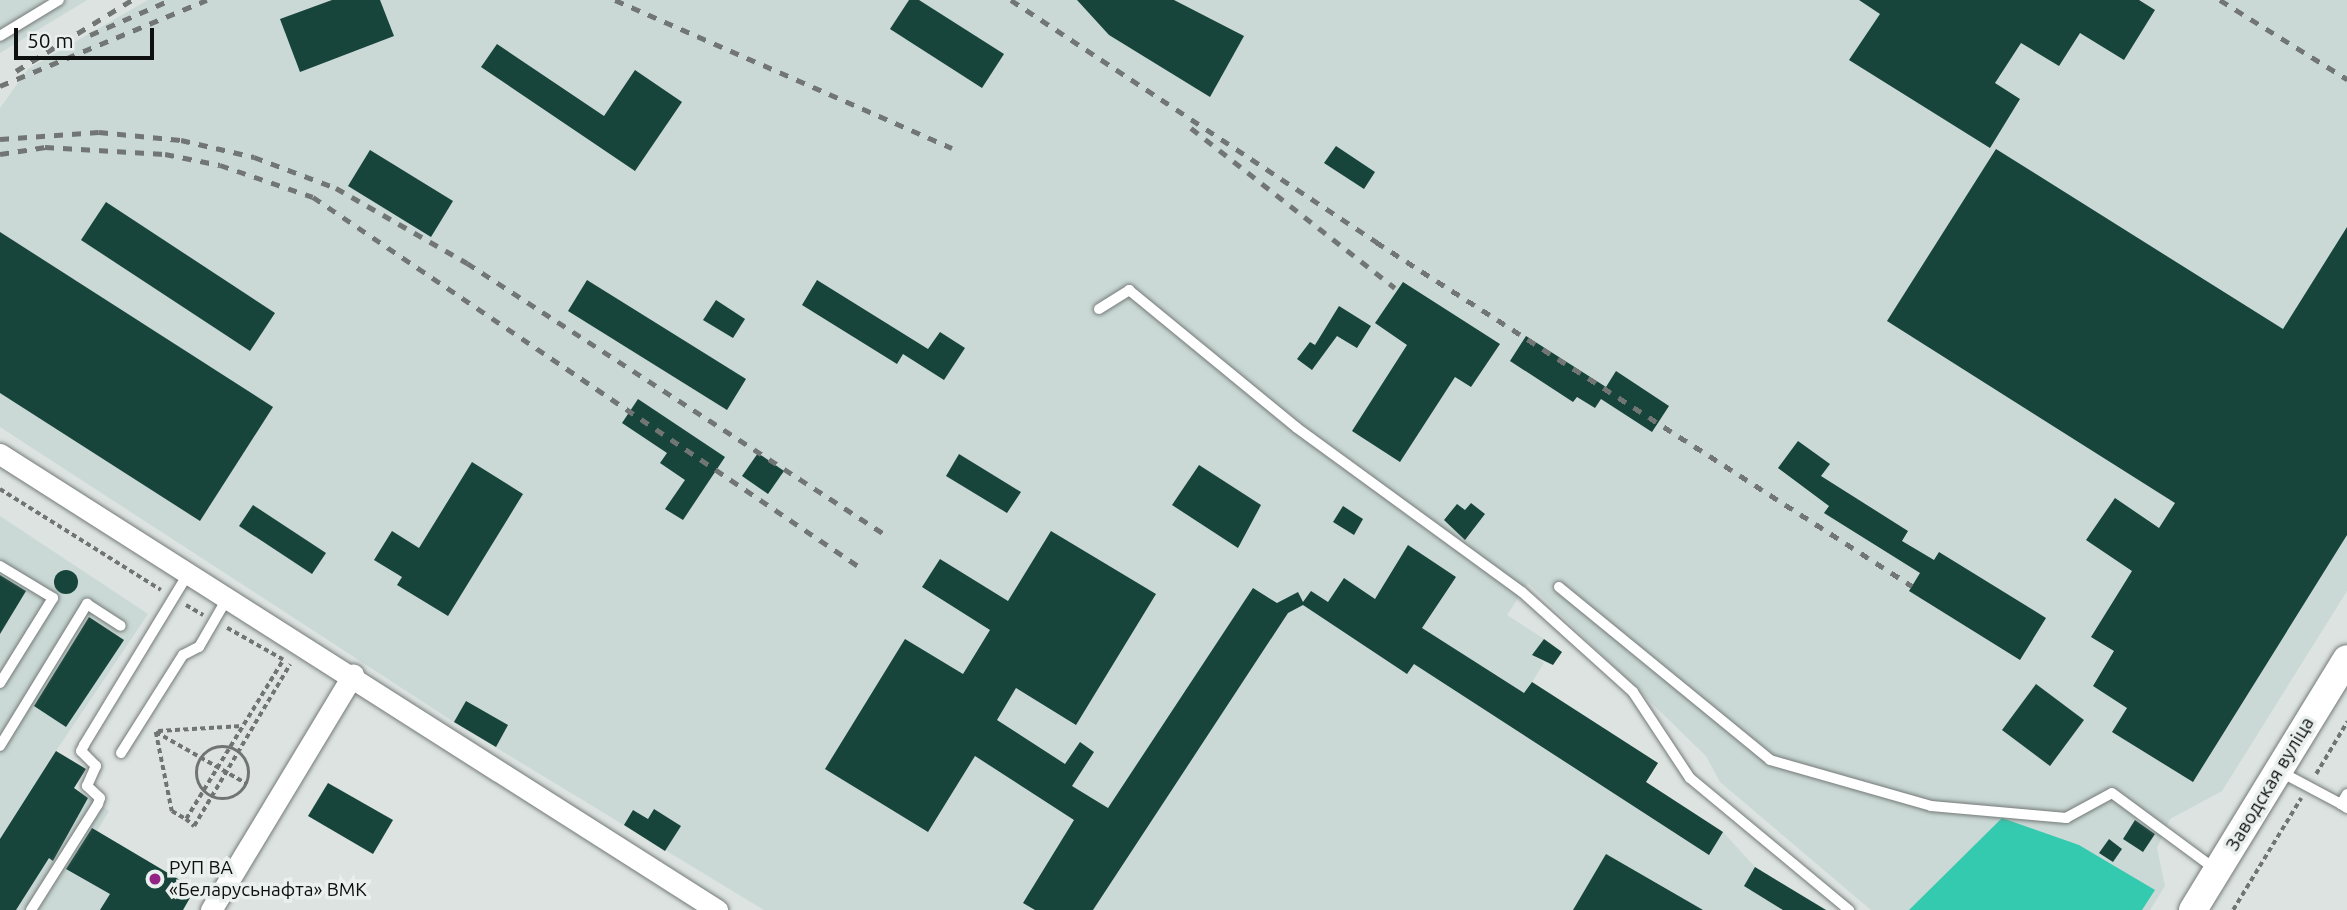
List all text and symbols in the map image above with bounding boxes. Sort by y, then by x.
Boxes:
scale bar [18,14,158,58]
text: 50 m [27,28,74,52]
street label: Заводская вуліца [2221,713,2319,855]
place label: РУП ВА «Беларусьнафта» ВМК [169,857,367,901]
marker: РУП ВА «Беларусьнафта» ВМК [147,871,163,887]

